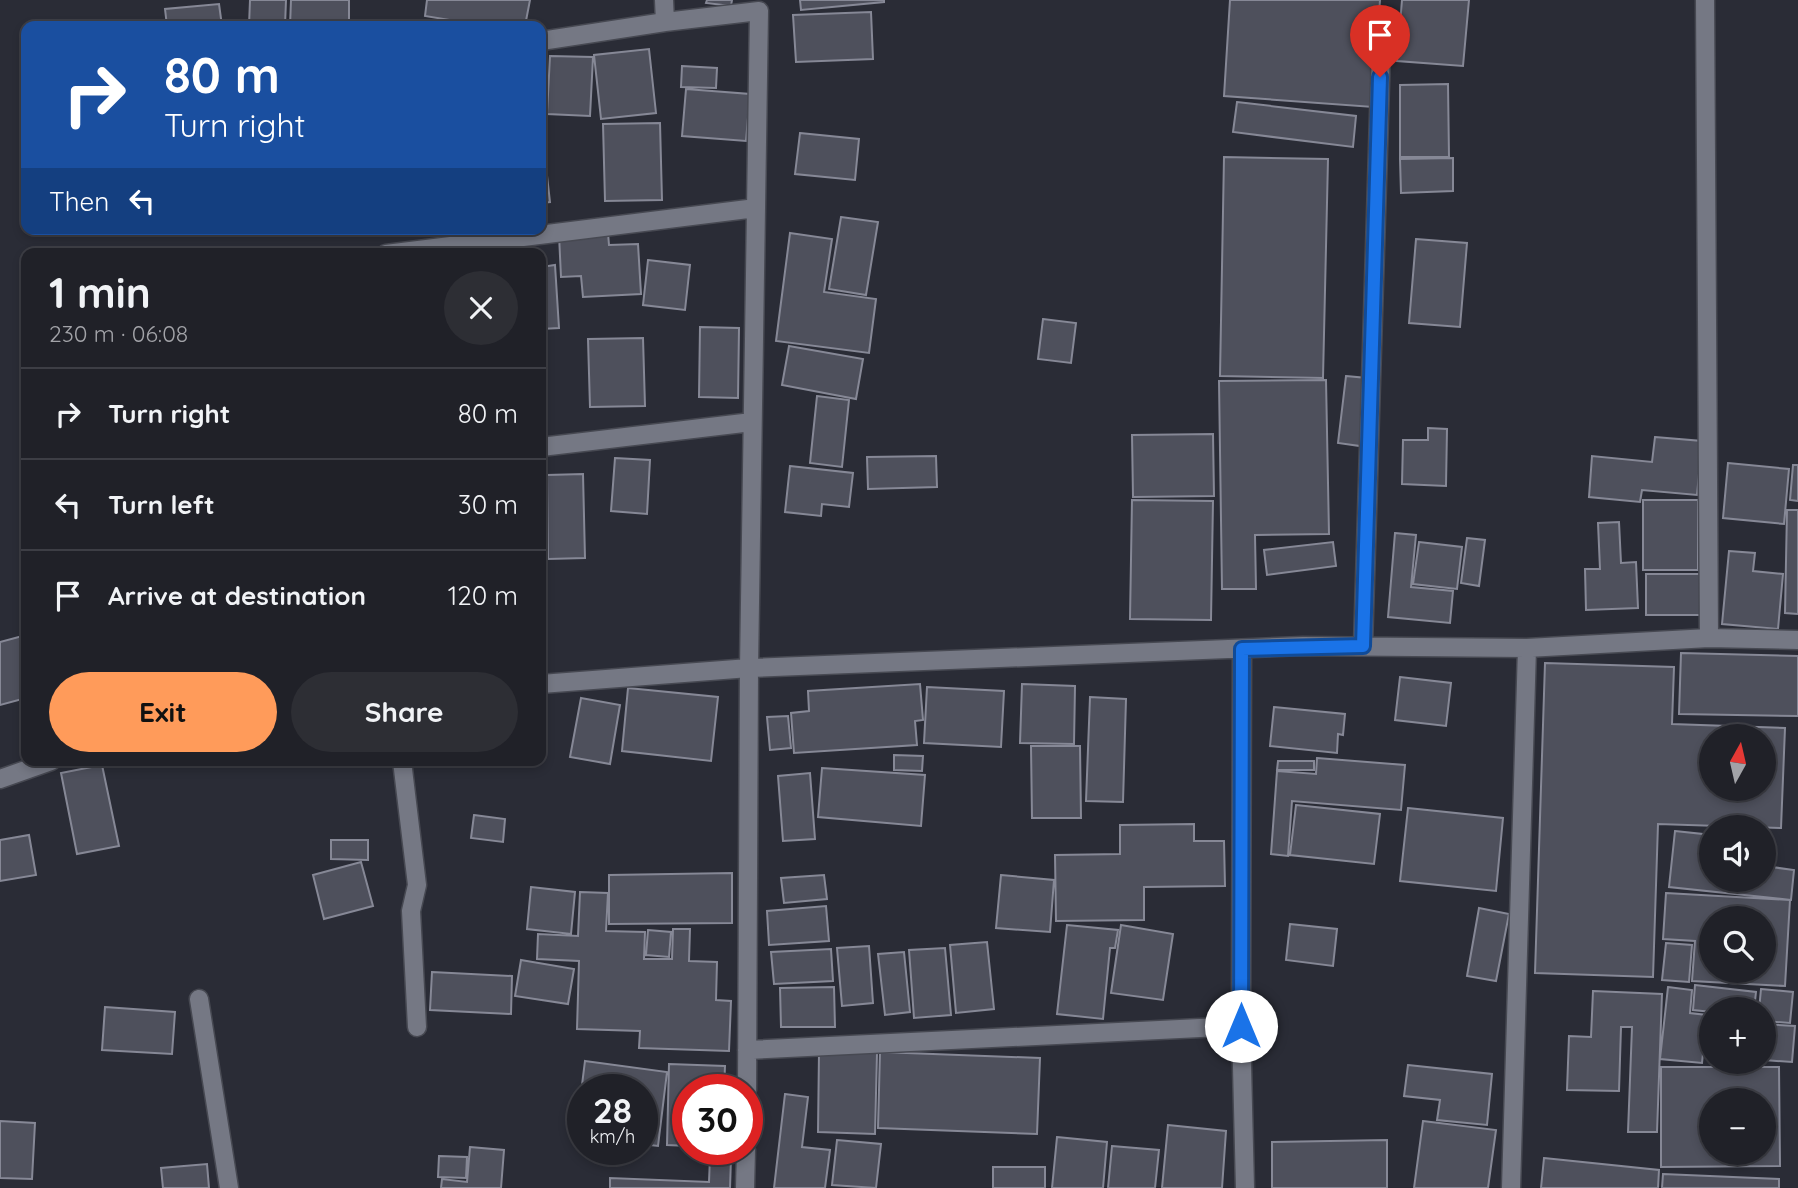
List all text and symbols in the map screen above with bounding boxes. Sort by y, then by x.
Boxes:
pin [1350,5,1410,77]
icon: arrive [1361,16,1399,54]
text: 80 m [164,44,280,105]
icon: right [49,49,140,140]
text: Turn right [164,105,305,145]
icon: left [123,182,161,220]
text: Then [49,185,109,218]
text: 1 min [49,266,151,319]
button: close [444,271,518,345]
text: 230 m · 06:08 [49,319,188,348]
icon: right [49,395,87,433]
text: Turn right [108,397,230,430]
text: 80 m [458,397,518,430]
icon: left [49,486,87,524]
text: Turn left [108,488,215,521]
text: 30 m [458,488,518,521]
icon: arrive [49,577,87,615]
text: Arrive at destination [108,579,366,612]
text: 120 m [448,579,518,612]
button: Exit [49,672,277,752]
button: Share [291,672,518,752]
north arrow [1699,724,1776,802]
map controls [1699,724,1776,1165]
button: sound [1699,815,1776,892]
button: search [1699,906,1776,983]
position arrow [1204,989,1278,1063]
button: + [1699,997,1776,1074]
speed limit sign: 30 [672,1074,763,1165]
text: 28 [593,1088,632,1132]
button: − [1699,1088,1776,1165]
text: km/h [590,1125,635,1148]

